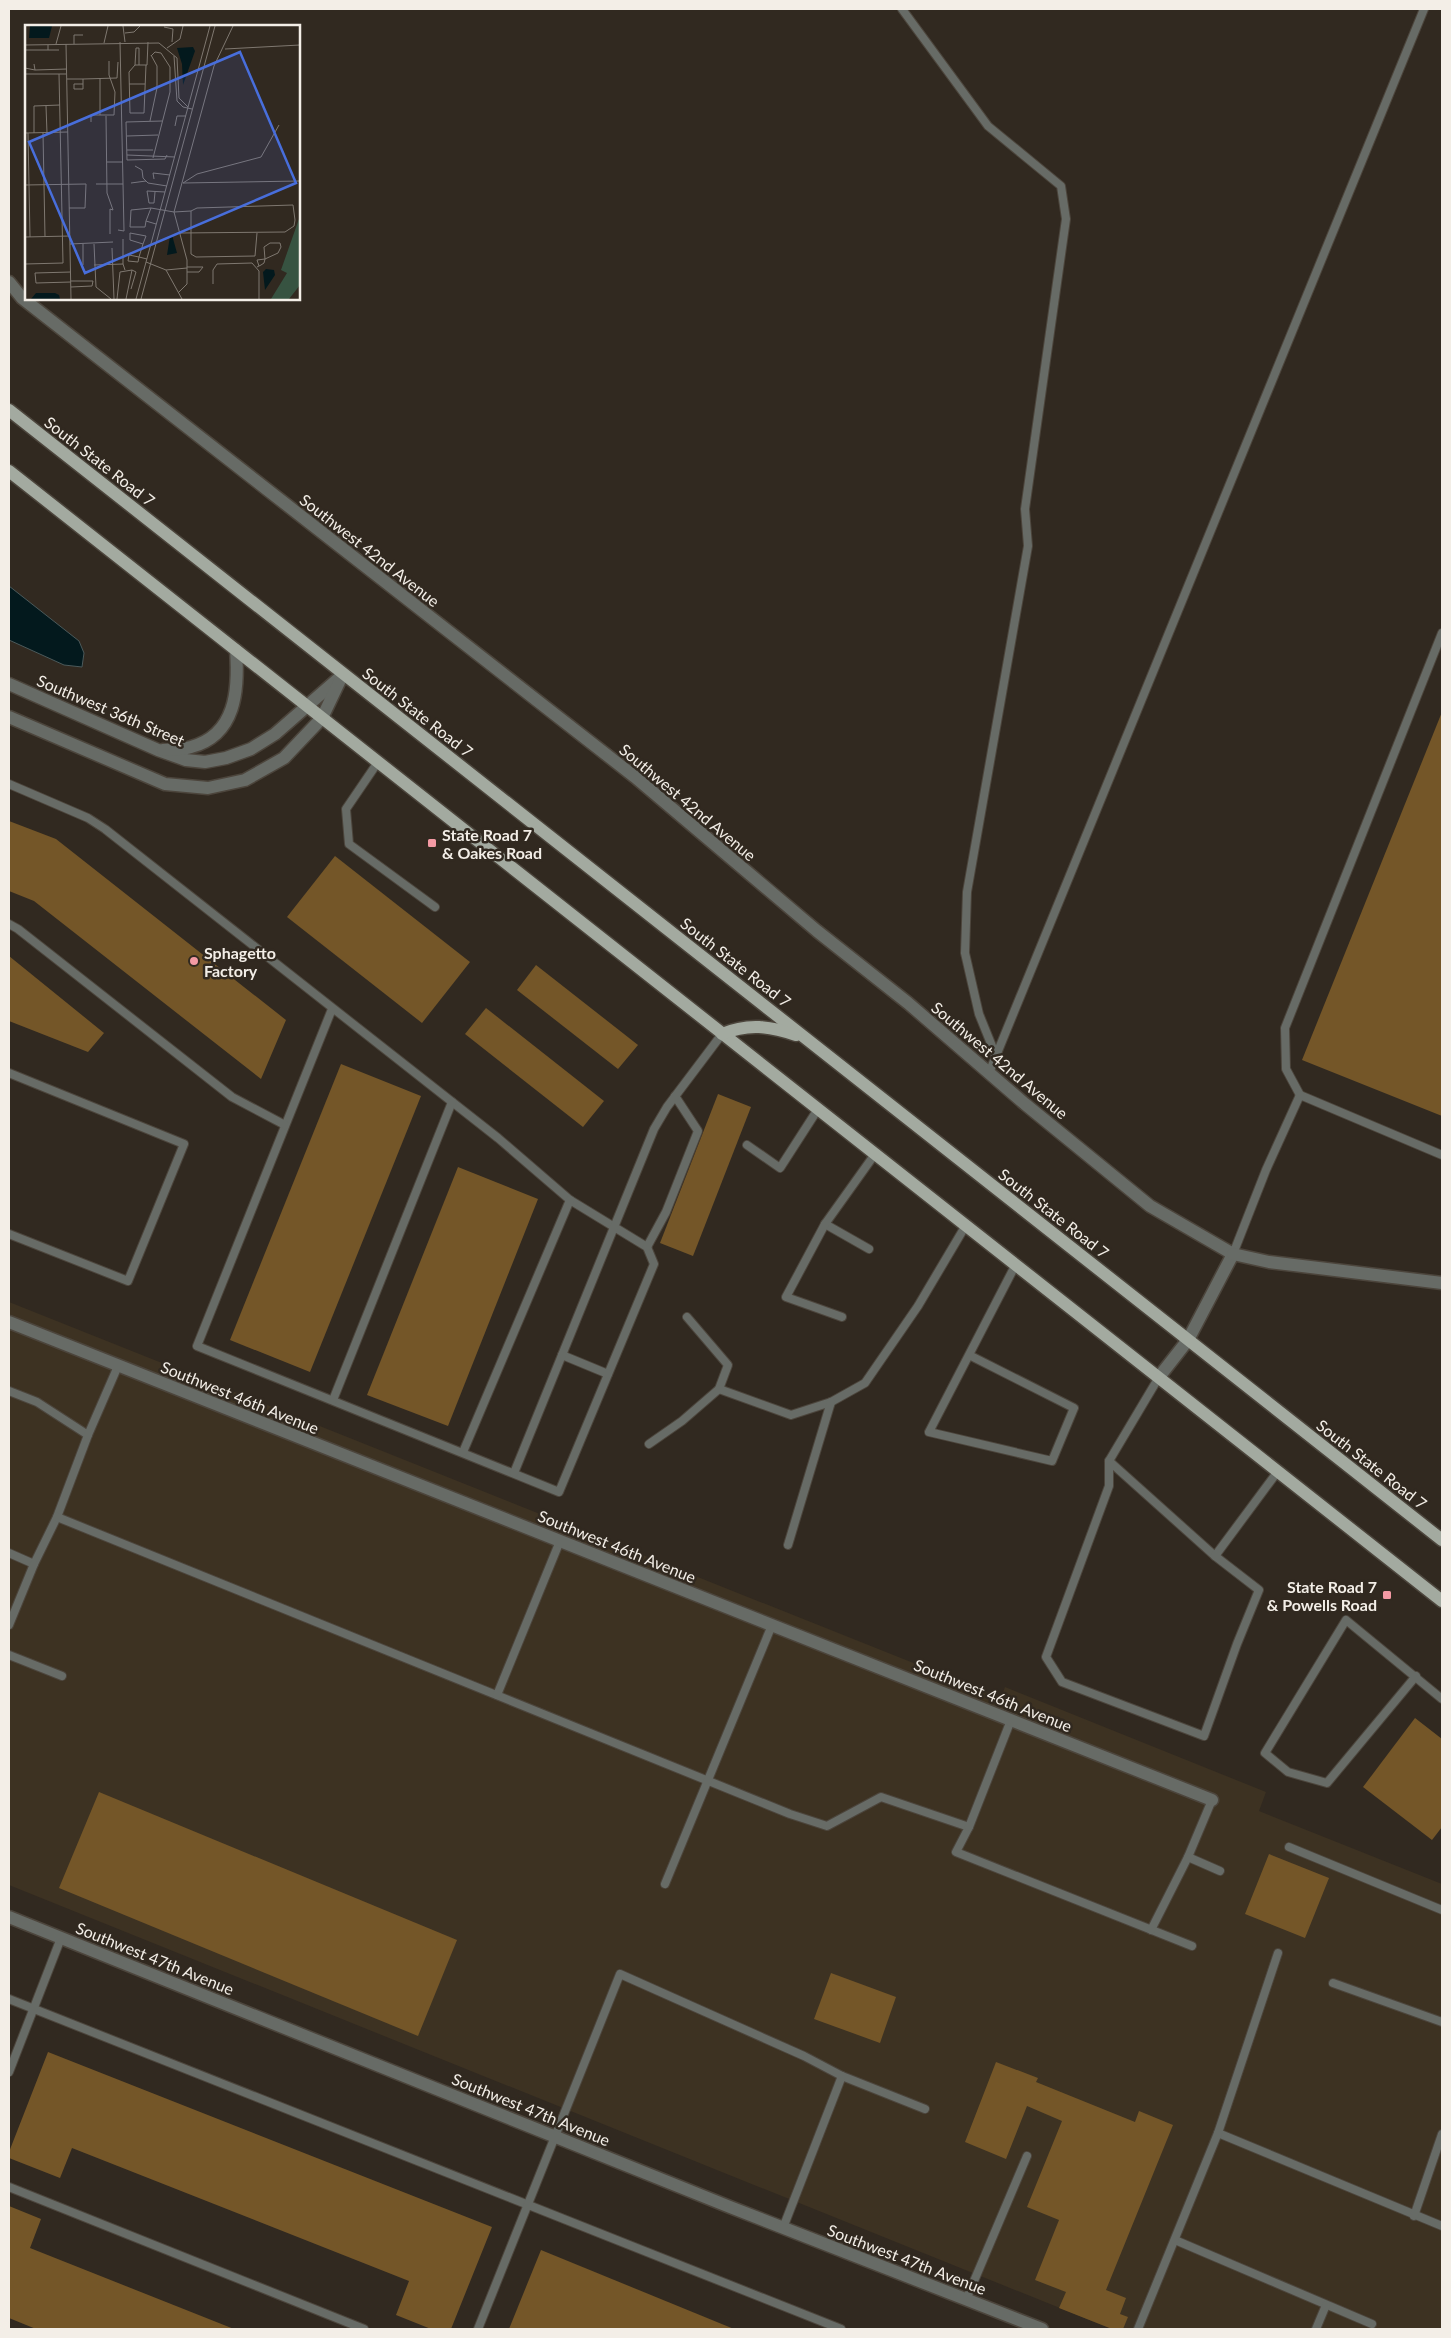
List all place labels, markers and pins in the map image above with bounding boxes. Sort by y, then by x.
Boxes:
place label: State Road 7 & Oakes Road [442,825,542,862]
marker: State Road 7 & Oakes Road [426,837,438,849]
place label: Sphagetto Factory [204,943,276,980]
marker: Sphagetto Factory [188,955,200,967]
place label: State Road 7 & Powells Road [1267,1577,1377,1614]
marker: State Road 7 & Powells Road [1381,1589,1393,1601]

